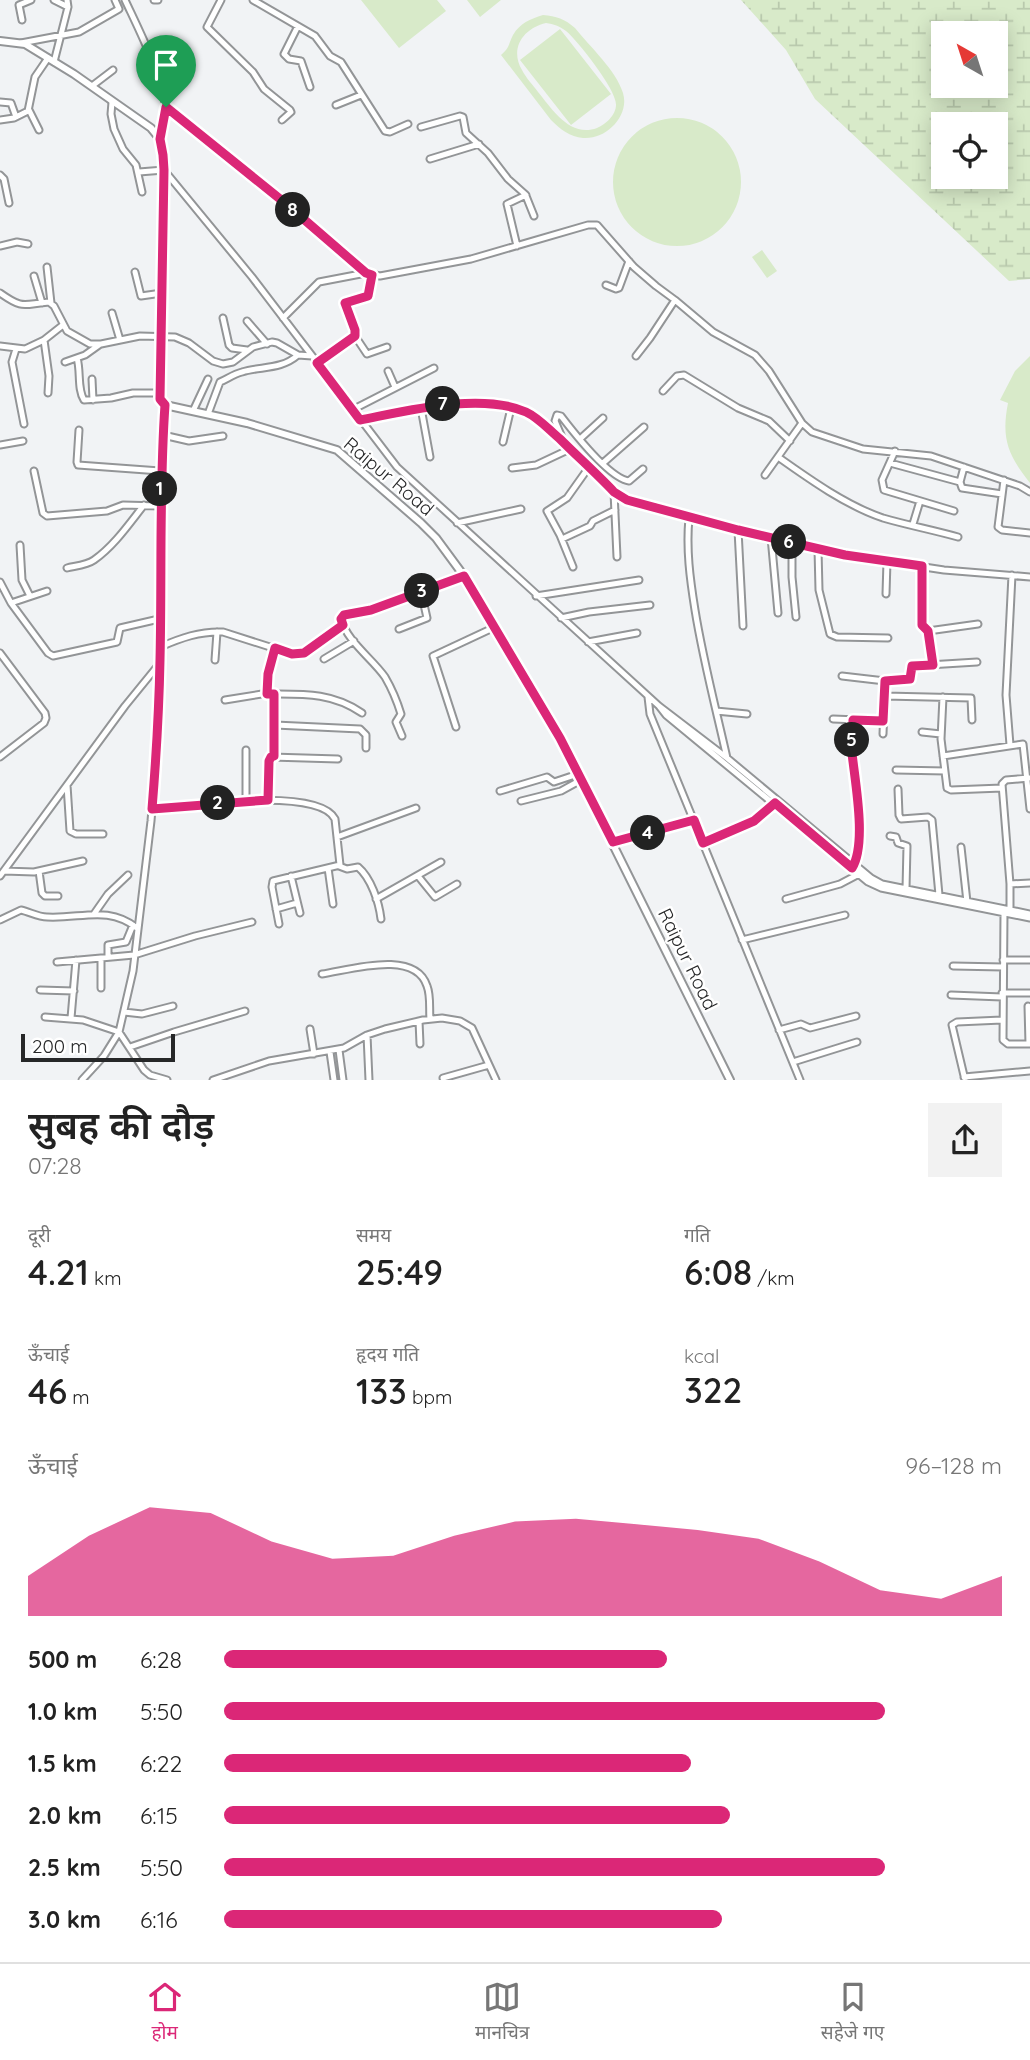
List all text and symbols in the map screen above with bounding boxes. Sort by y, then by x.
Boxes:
north arrow [931,21,1008,98]
map controls [931,21,1008,189]
pin [136,35,196,107]
icon: arrive [147,46,185,84]
button: locate [931,112,1008,189]
pin: 8 [276,192,310,228]
text: 8 [287,197,298,221]
pin: 7 [426,386,460,422]
text: 7 [437,391,448,415]
street label: Raipur Road [339,431,439,521]
pin: 1 [142,472,178,506]
text: 1 [156,476,163,500]
pin: 6 [772,524,806,560]
text: 6 [783,529,794,553]
pin: 3 [404,574,440,608]
text: 3 [416,578,427,602]
pin: 5 [834,722,870,758]
text: 5 [846,727,857,751]
pin: 2 [200,786,235,820]
text: 2 [212,790,223,814]
pin: 4 [630,816,666,850]
text: 4 [642,820,653,844]
street label: Raipur Road [653,904,723,1014]
scale bar [21,1031,175,1063]
text: 200 m [32,1034,88,1058]
text: सुबह की दौड़ [28,1101,214,1149]
button: share [928,1103,1002,1177]
text: 07:28 [28,1151,82,1180]
text: दूरी [28,1223,51,1247]
text: समय [356,1223,391,1247]
text: गति [684,1223,710,1247]
text: 4.21 [28,1250,89,1294]
text: 25:49 [356,1250,443,1294]
text: 6:08 [684,1250,752,1294]
text: km [89,1266,122,1290]
text: /km [752,1266,795,1290]
text: ऊँचाई [28,1342,69,1366]
text: हृदय गति [356,1342,419,1366]
text: kcal [684,1344,719,1368]
text: 322 [684,1368,742,1412]
text: 46 [28,1369,67,1413]
text: 133 [356,1369,407,1413]
text: m [67,1385,90,1409]
text: bpm [407,1385,452,1409]
text: ऊँचाई [28,1451,78,1480]
text: 96–128 m [905,1451,1002,1480]
text: 500 m [28,1645,97,1674]
text: 6:28 [140,1645,182,1674]
text: 1.0 km [28,1697,98,1726]
text: 5:50 [140,1697,183,1726]
text: 1.5 km [28,1749,97,1778]
text: 6:22 [140,1749,182,1778]
text: 2.0 km [28,1801,102,1830]
text: 6:15 [140,1801,178,1830]
text: 2.5 km [28,1853,101,1882]
text: 5:50 [140,1853,183,1882]
text: 3.0 km [28,1905,101,1934]
text: 6:16 [140,1905,178,1934]
tab: होम [146,1978,184,2047]
tab: मानचित्र [475,1978,529,2047]
tab: सहेजे गए [821,1978,884,2047]

